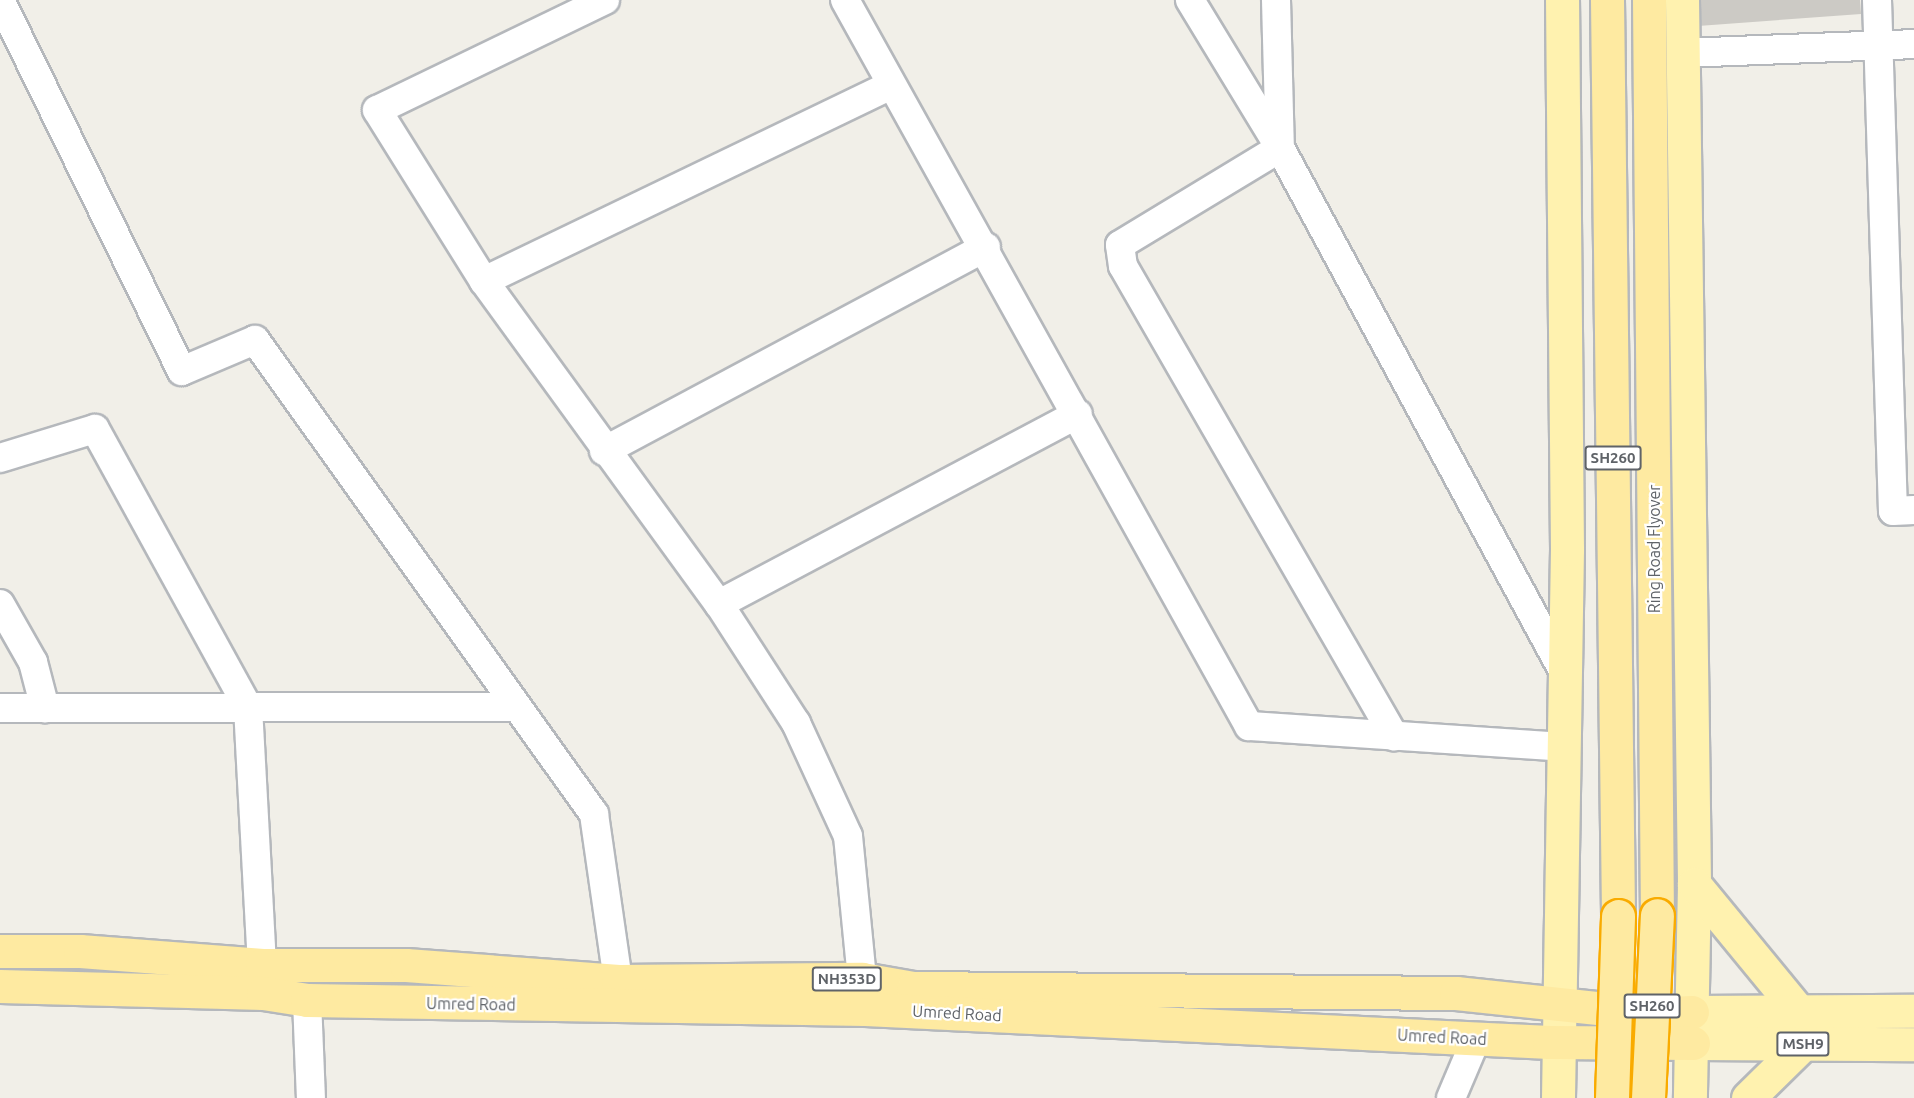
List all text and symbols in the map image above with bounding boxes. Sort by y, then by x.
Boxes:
road number: SH260 [1584,446,1642,470]
street label: Ring Road Flyover [1644,485,1664,613]
road number: NH353D [811,967,883,991]
street label: Umred Road [426,994,516,1014]
road number: SH260 [1624,994,1680,1018]
street label: Umred Road [912,1001,1002,1025]
street label: Umred Road [1397,1025,1487,1049]
road number: MSH9 [1776,1032,1830,1056]

